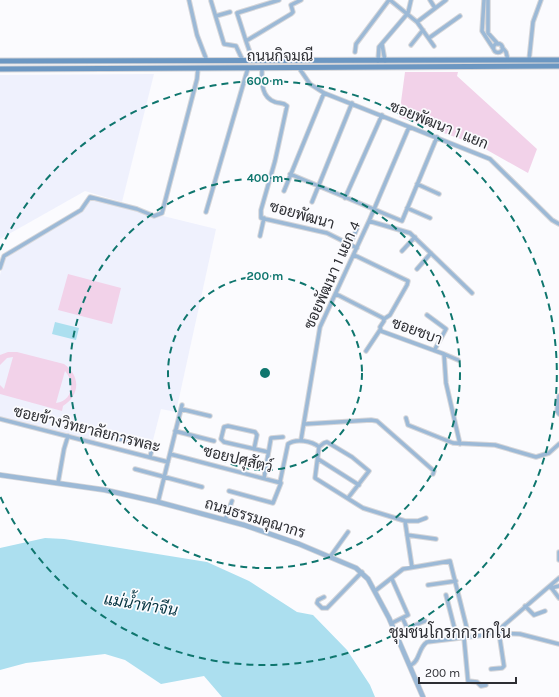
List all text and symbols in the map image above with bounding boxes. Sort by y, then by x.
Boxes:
street label: ถนนกิจมณี [247,46,313,65]
text: 600 m [247,74,283,88]
street label: ซอยพัฒนา 1 แยก [387,97,491,153]
text: 400 m [247,171,283,185]
street label: ซอยพัฒนา [267,197,337,233]
street label: ซอยพัฒนา 1 แยก 4 [300,217,364,332]
text: 200 m [247,269,283,283]
street label: ซอยชบา [389,314,445,348]
centre of rings [258,366,272,380]
street label: ซอยข้างวิทยาลัยการพละ [12,401,163,456]
street label: ซอยปศุสัตว์ [201,441,275,478]
street label: ถนนธรรมคุณากร [202,494,308,544]
water label: แม่น้ำท่าจีน [103,584,180,620]
district label: ชุมชนโกรกกรากใน [389,621,511,644]
scale bar [419,659,516,685]
text: 200 m [425,666,460,680]

